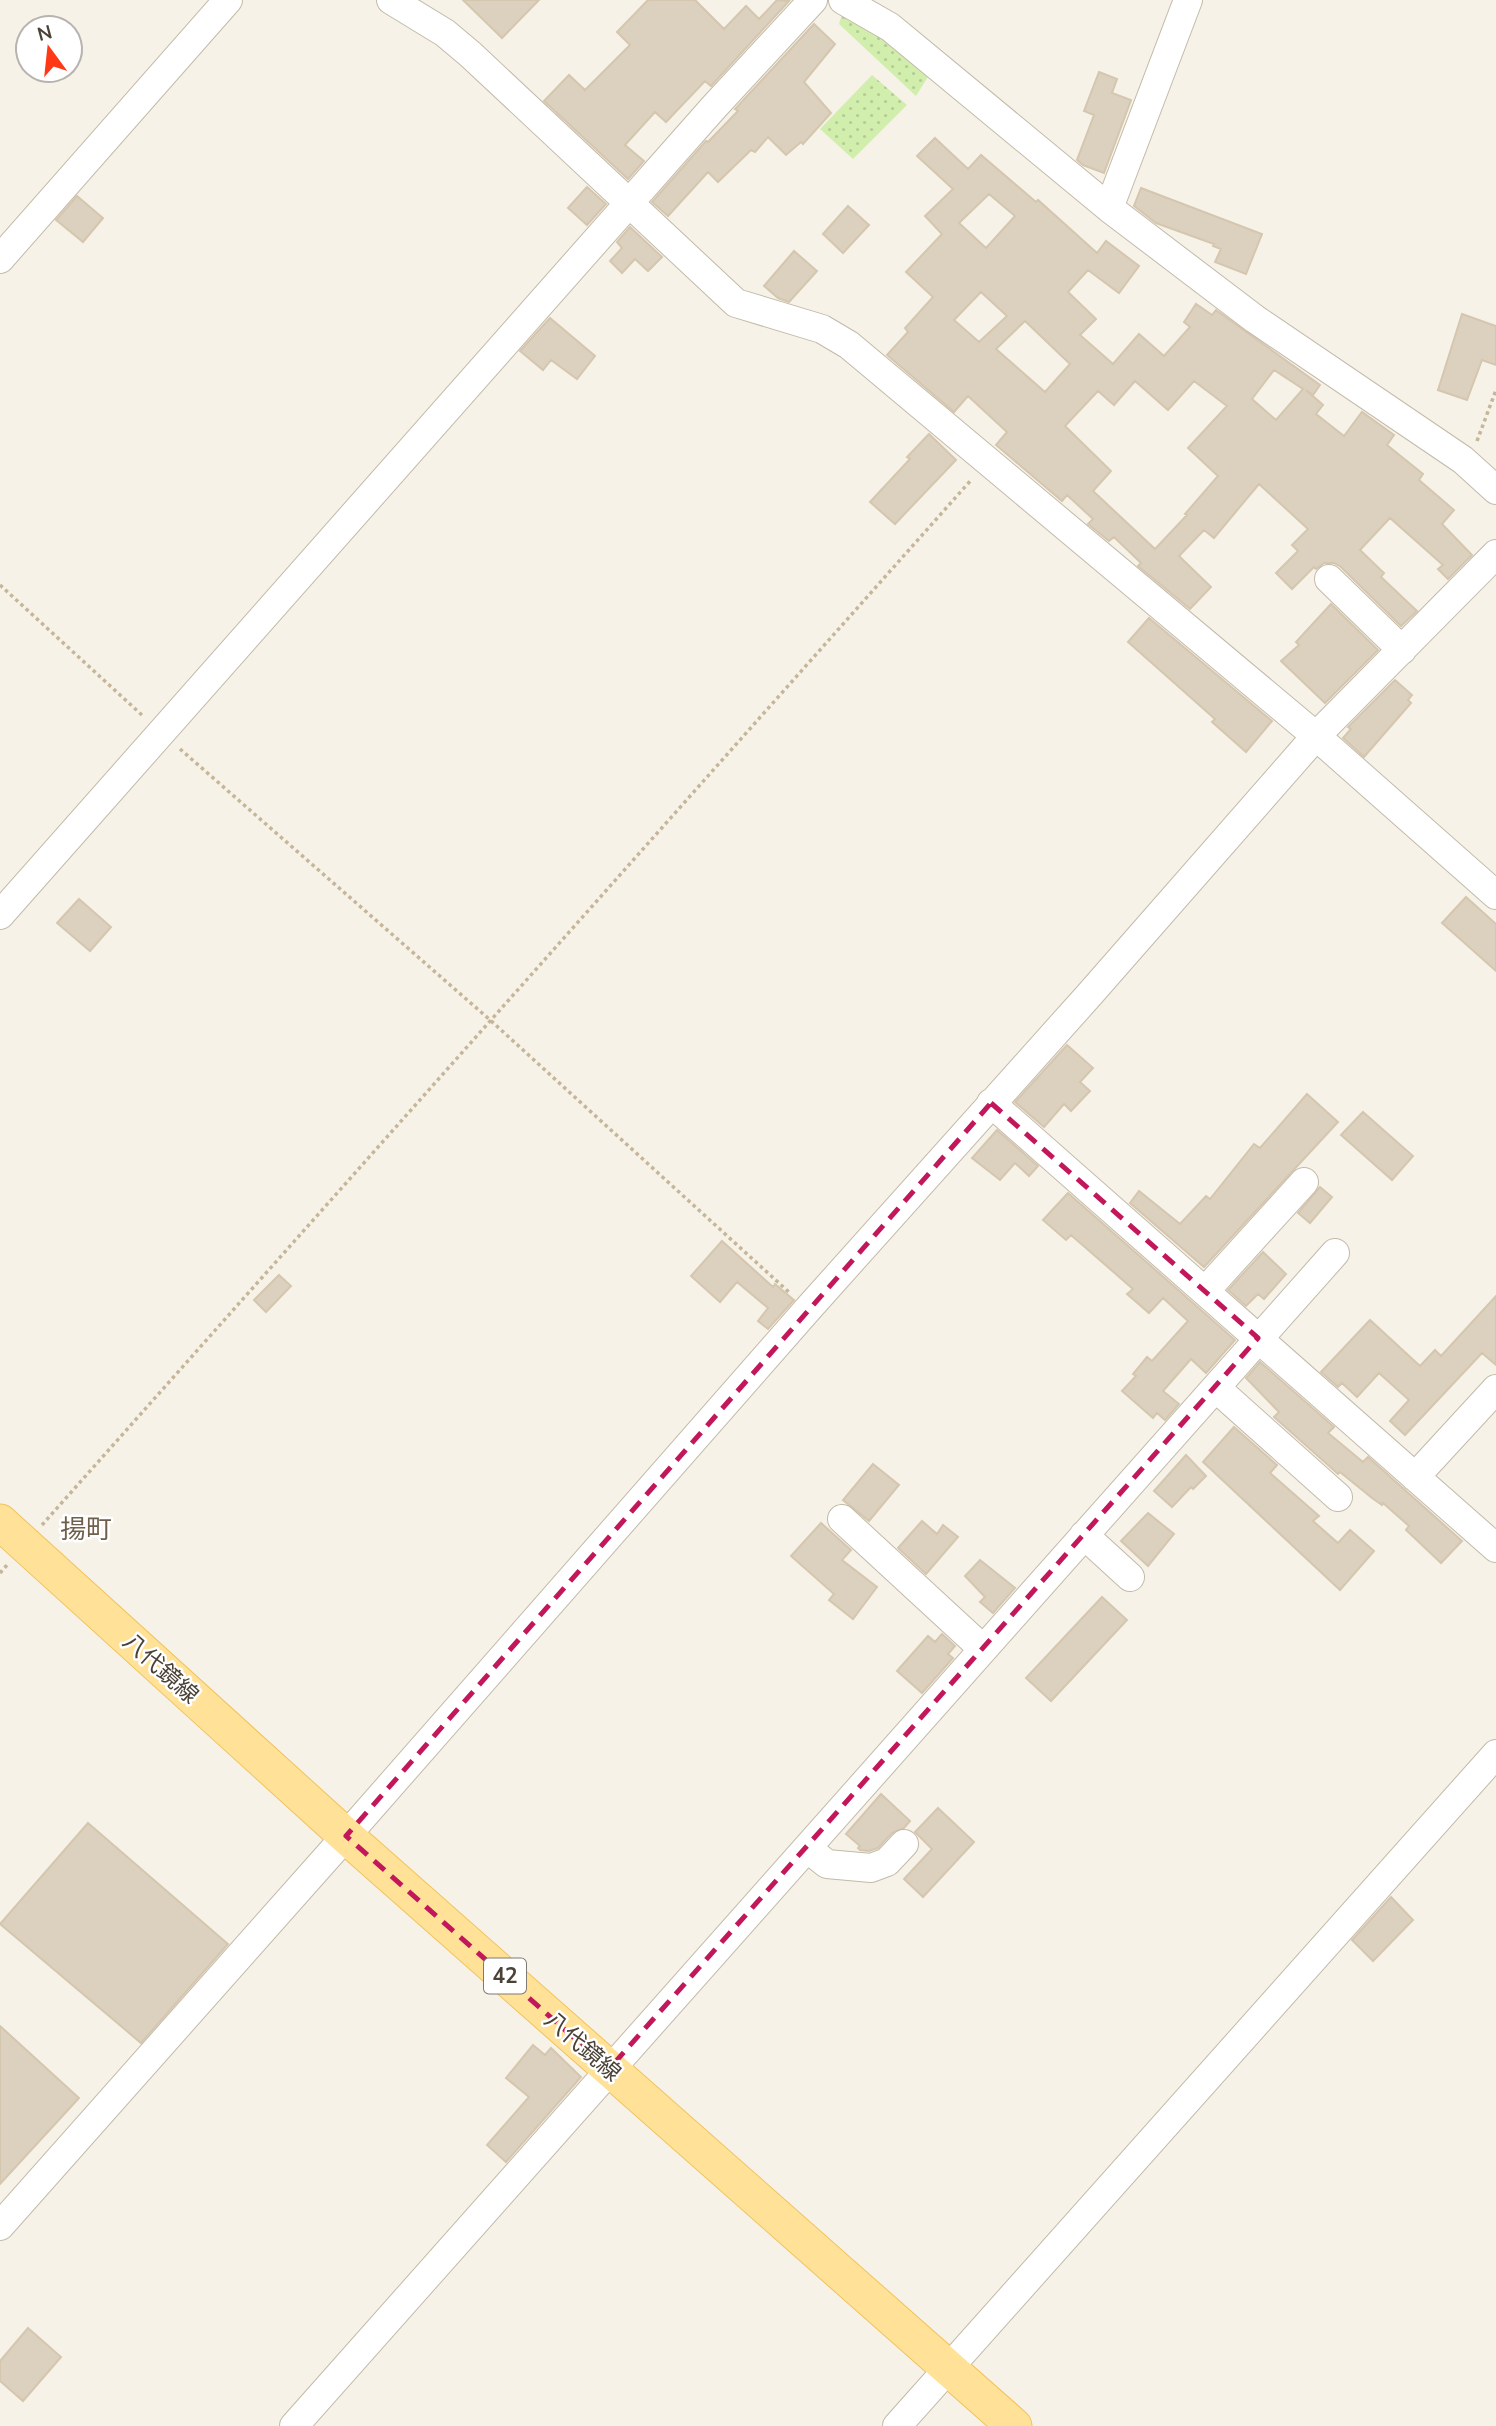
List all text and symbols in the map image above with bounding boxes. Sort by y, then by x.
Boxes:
north arrow [14,14,84,84]
text: N [35,19,55,48]
district label: 揚町 [60,1512,112,1547]
street label: 八代鏡線 [116,1626,205,1711]
road number: 42 [484,1958,526,1994]
street label: 八代鏡線 [538,2005,628,2088]

